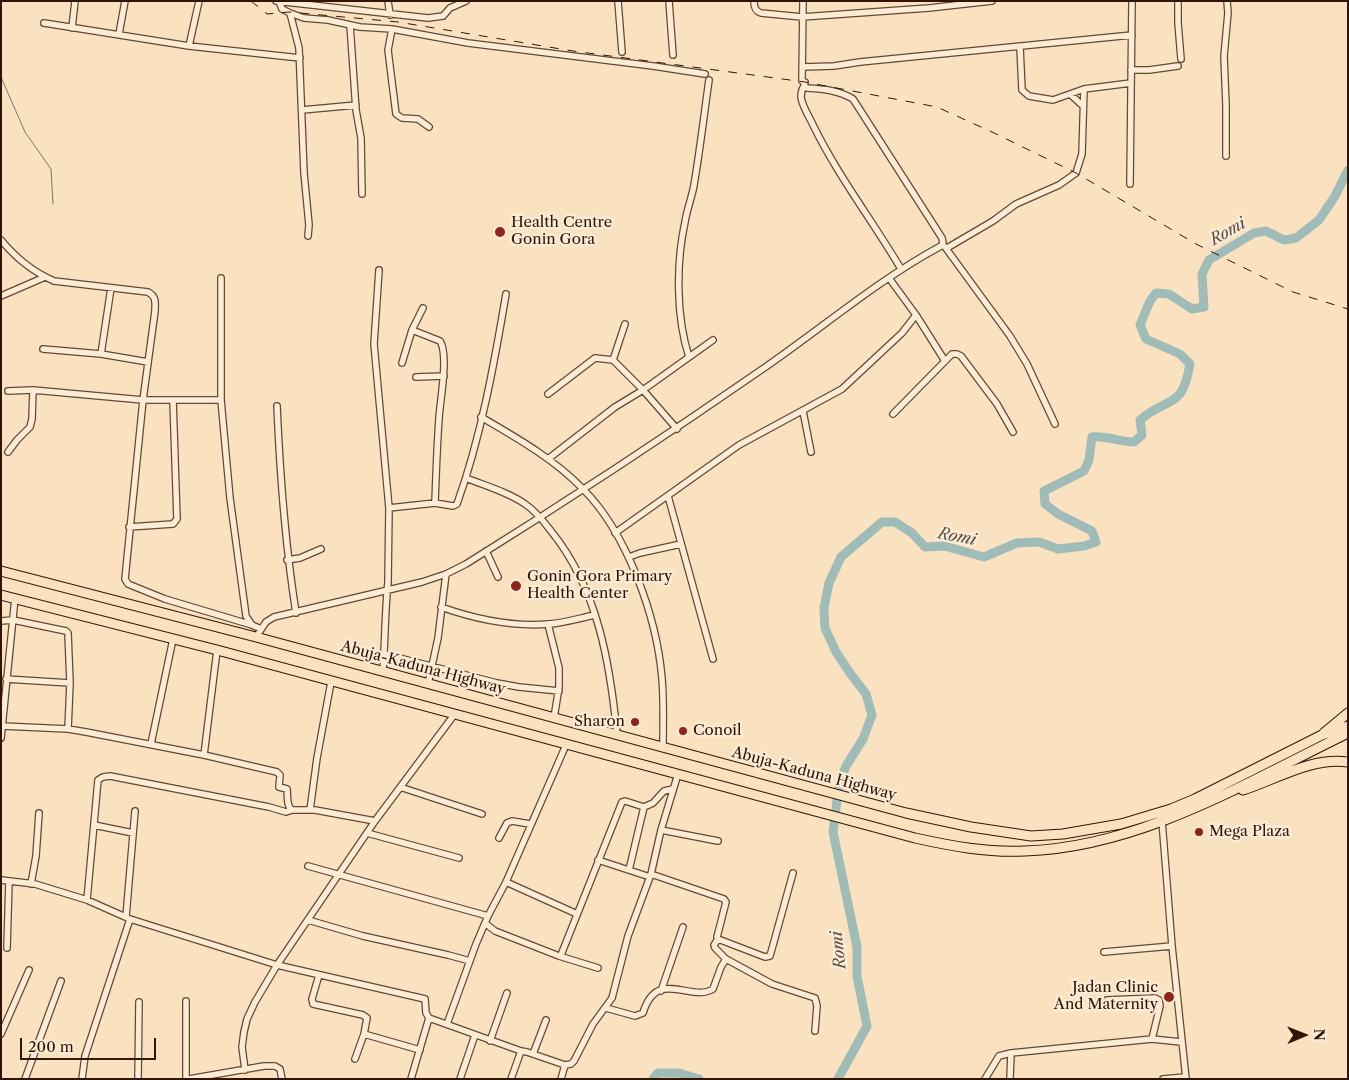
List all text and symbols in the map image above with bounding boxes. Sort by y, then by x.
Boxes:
place label: Health Centre Gonin Gora [511,214,612,249]
water label: Romi [1207,214,1249,250]
marker: Health Centre Gonin Gora [493,225,507,239]
water label: Romi [936,524,978,550]
place label: Gonin Gora Primary Health Center [527,568,672,603]
marker: Gonin Gora Primary Health Center [509,579,523,593]
street label: Abuja-Kaduna Highway [339,637,507,699]
place label: Sharon [574,713,625,731]
marker: Sharon [629,716,641,728]
place label: Conoil [693,722,741,740]
marker: Conoil [677,725,689,737]
street label: Abuja-Kaduna Highway [730,743,898,805]
place label: Mega Plaza [1209,823,1290,841]
marker: Mega Plaza [1193,826,1205,838]
water label: Romi [827,930,851,970]
place label: Jadan Clinic And Maternity [1054,979,1158,1014]
marker: Jadan Clinic And Maternity [1162,990,1176,1004]
north arrow [1279,1010,1329,1060]
scale bar [22,1028,159,1060]
text: N [1310,1028,1328,1041]
text: 200 m [28,1037,74,1056]

